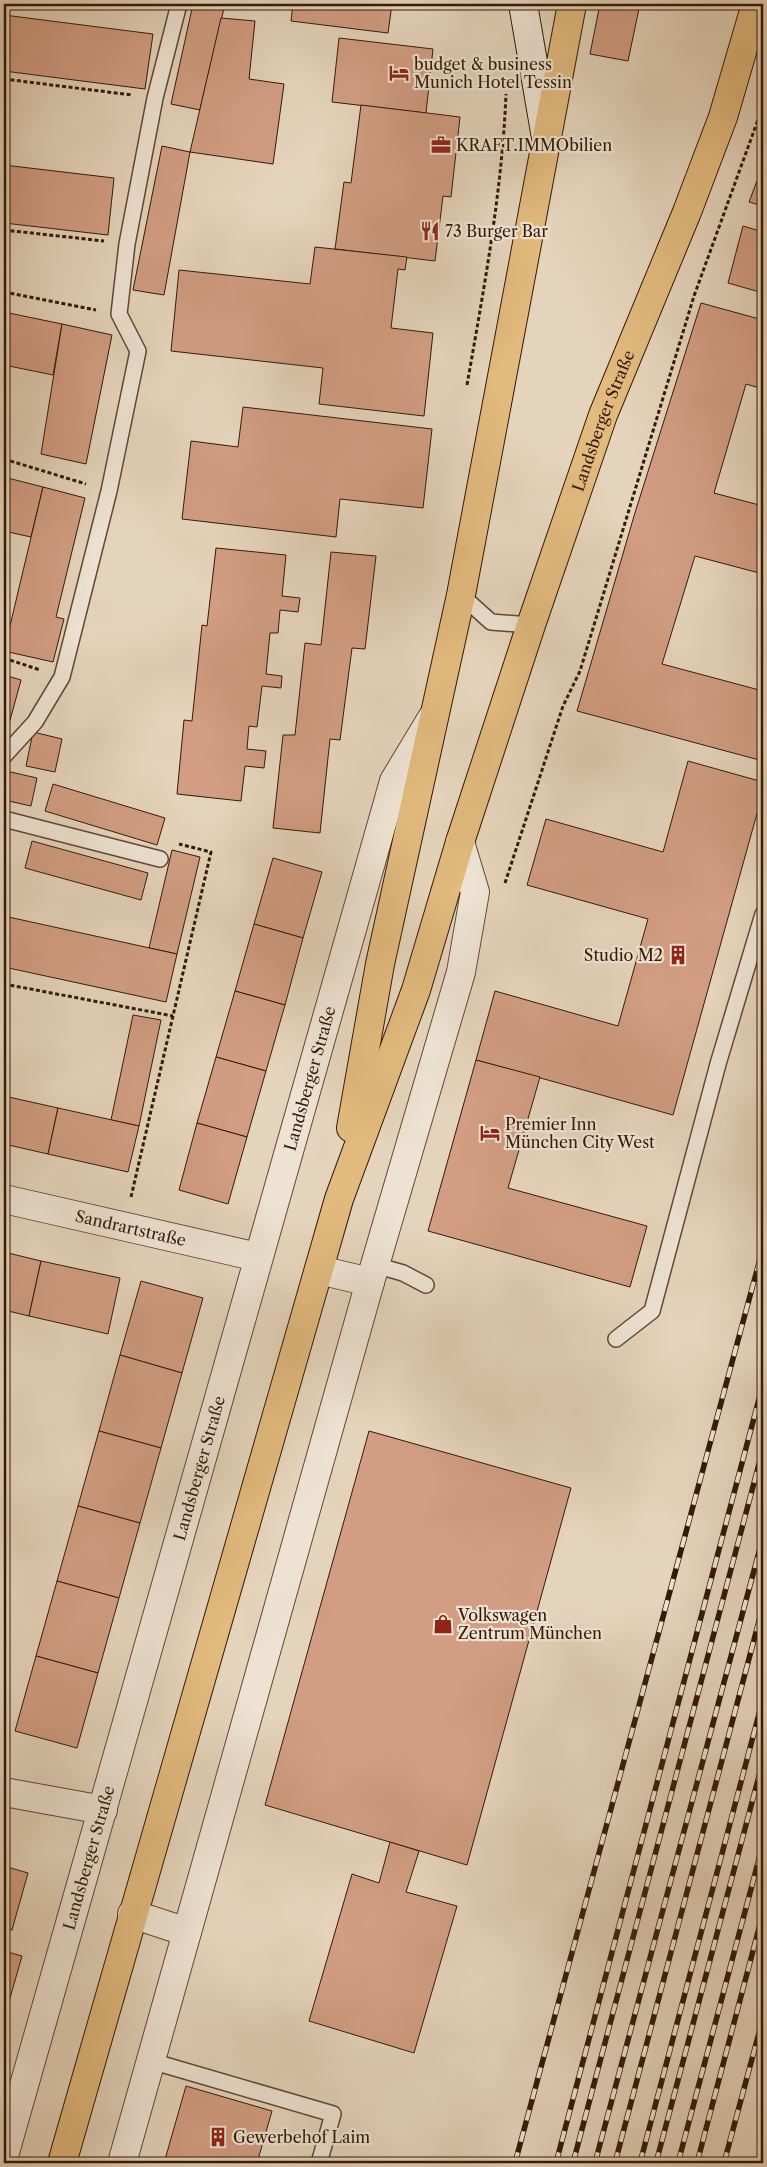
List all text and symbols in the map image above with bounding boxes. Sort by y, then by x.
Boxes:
place label: budget & business Munich Hotel Tessin [414,54,572,92]
hotel icon: budget & business Munich Hotel Tessin [388,62,410,84]
office icon: KRAFT.IMMObilien [430,134,452,156]
place label: KRAFT.IMMObilien [456,135,612,155]
restaurant icon: 73 Burger Bar [419,220,441,242]
place label: 73 Burger Bar [445,221,548,241]
street label: Landsberger Straße [568,347,639,494]
building icon: Studio M2 [667,944,689,966]
place label: Studio M2 [584,945,663,965]
street label: Landsberger Straße [280,1004,340,1153]
place label: Premier Inn München City West [505,1114,655,1152]
hotel icon: Premier Inn München City West [479,1122,501,1144]
street label: Sandrartstraße [73,1206,188,1250]
street label: Landsberger Straße [169,1393,229,1543]
place label: Volkswagen Zentrum München [457,1605,602,1643]
shop icon: Volkswagen Zentrum München [432,1613,454,1635]
street label: Landsberger Straße [59,1783,119,1932]
building icon: Gewerbehof Laim [207,2126,229,2148]
place label: Gewerbehof Laim [233,2127,370,2147]

